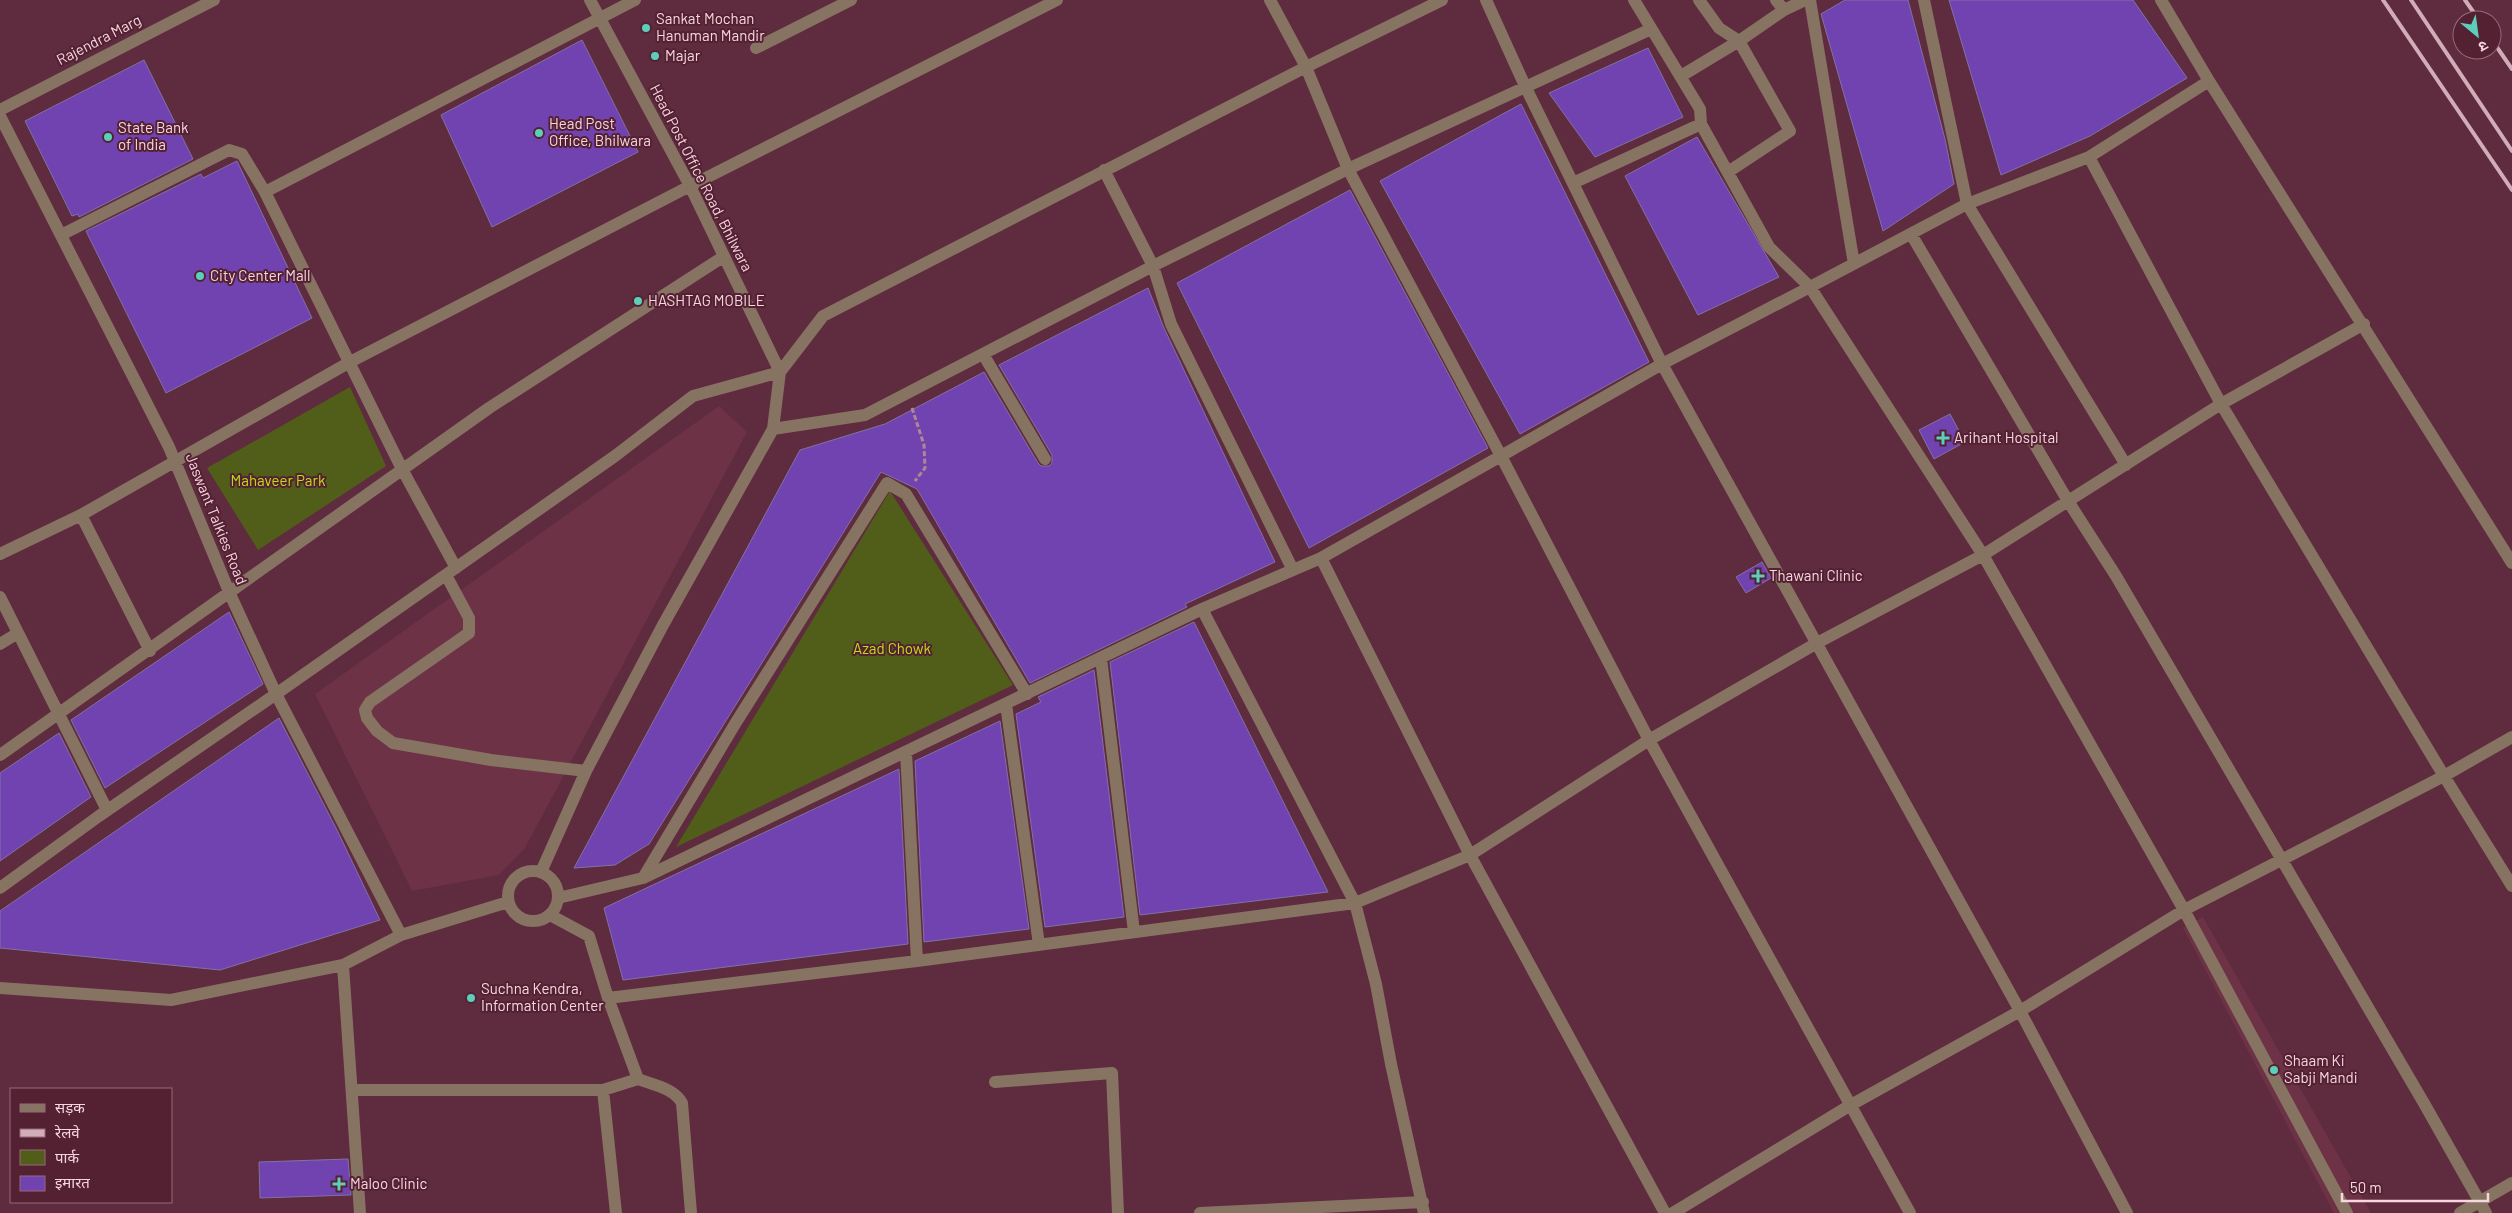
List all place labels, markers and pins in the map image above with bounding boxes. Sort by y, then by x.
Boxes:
place label: Sankat Mochan Hanuman Mandir [656,9,765,44]
marker: Sankat Mochan Hanuman Mandir [640,22,652,34]
place label: Majar [665,46,701,64]
marker: Majar [649,50,661,62]
place label: Head Post Office, Bhilwara [549,114,651,149]
place label: State Bank of India [118,118,189,153]
marker: Head Post Office, Bhilwara [533,127,545,139]
marker: State Bank of India [102,131,114,143]
place label: City Center Mall [210,266,310,284]
marker: City Center Mall [194,270,206,282]
place label: HASHTAG MOBILE [648,291,765,309]
marker: HASHTAG MOBILE [632,295,644,307]
place label: Arihant Hospital [1954,428,2059,446]
marker: Arihant Hospital [1936,431,1950,445]
place label: Thawani Clinic [1769,566,1863,584]
marker: Thawani Clinic [1751,569,1765,583]
place label: Suchna Kendra, Information Center [481,979,604,1014]
marker: Suchna Kendra, Information Center [465,992,477,1004]
place label: Shaam Ki Sabji Mandi [2284,1051,2357,1086]
marker: Shaam Ki Sabji Mandi [2268,1064,2280,1076]
place label: Maloo Clinic [350,1174,427,1192]
marker: Maloo Clinic [332,1177,346,1191]

